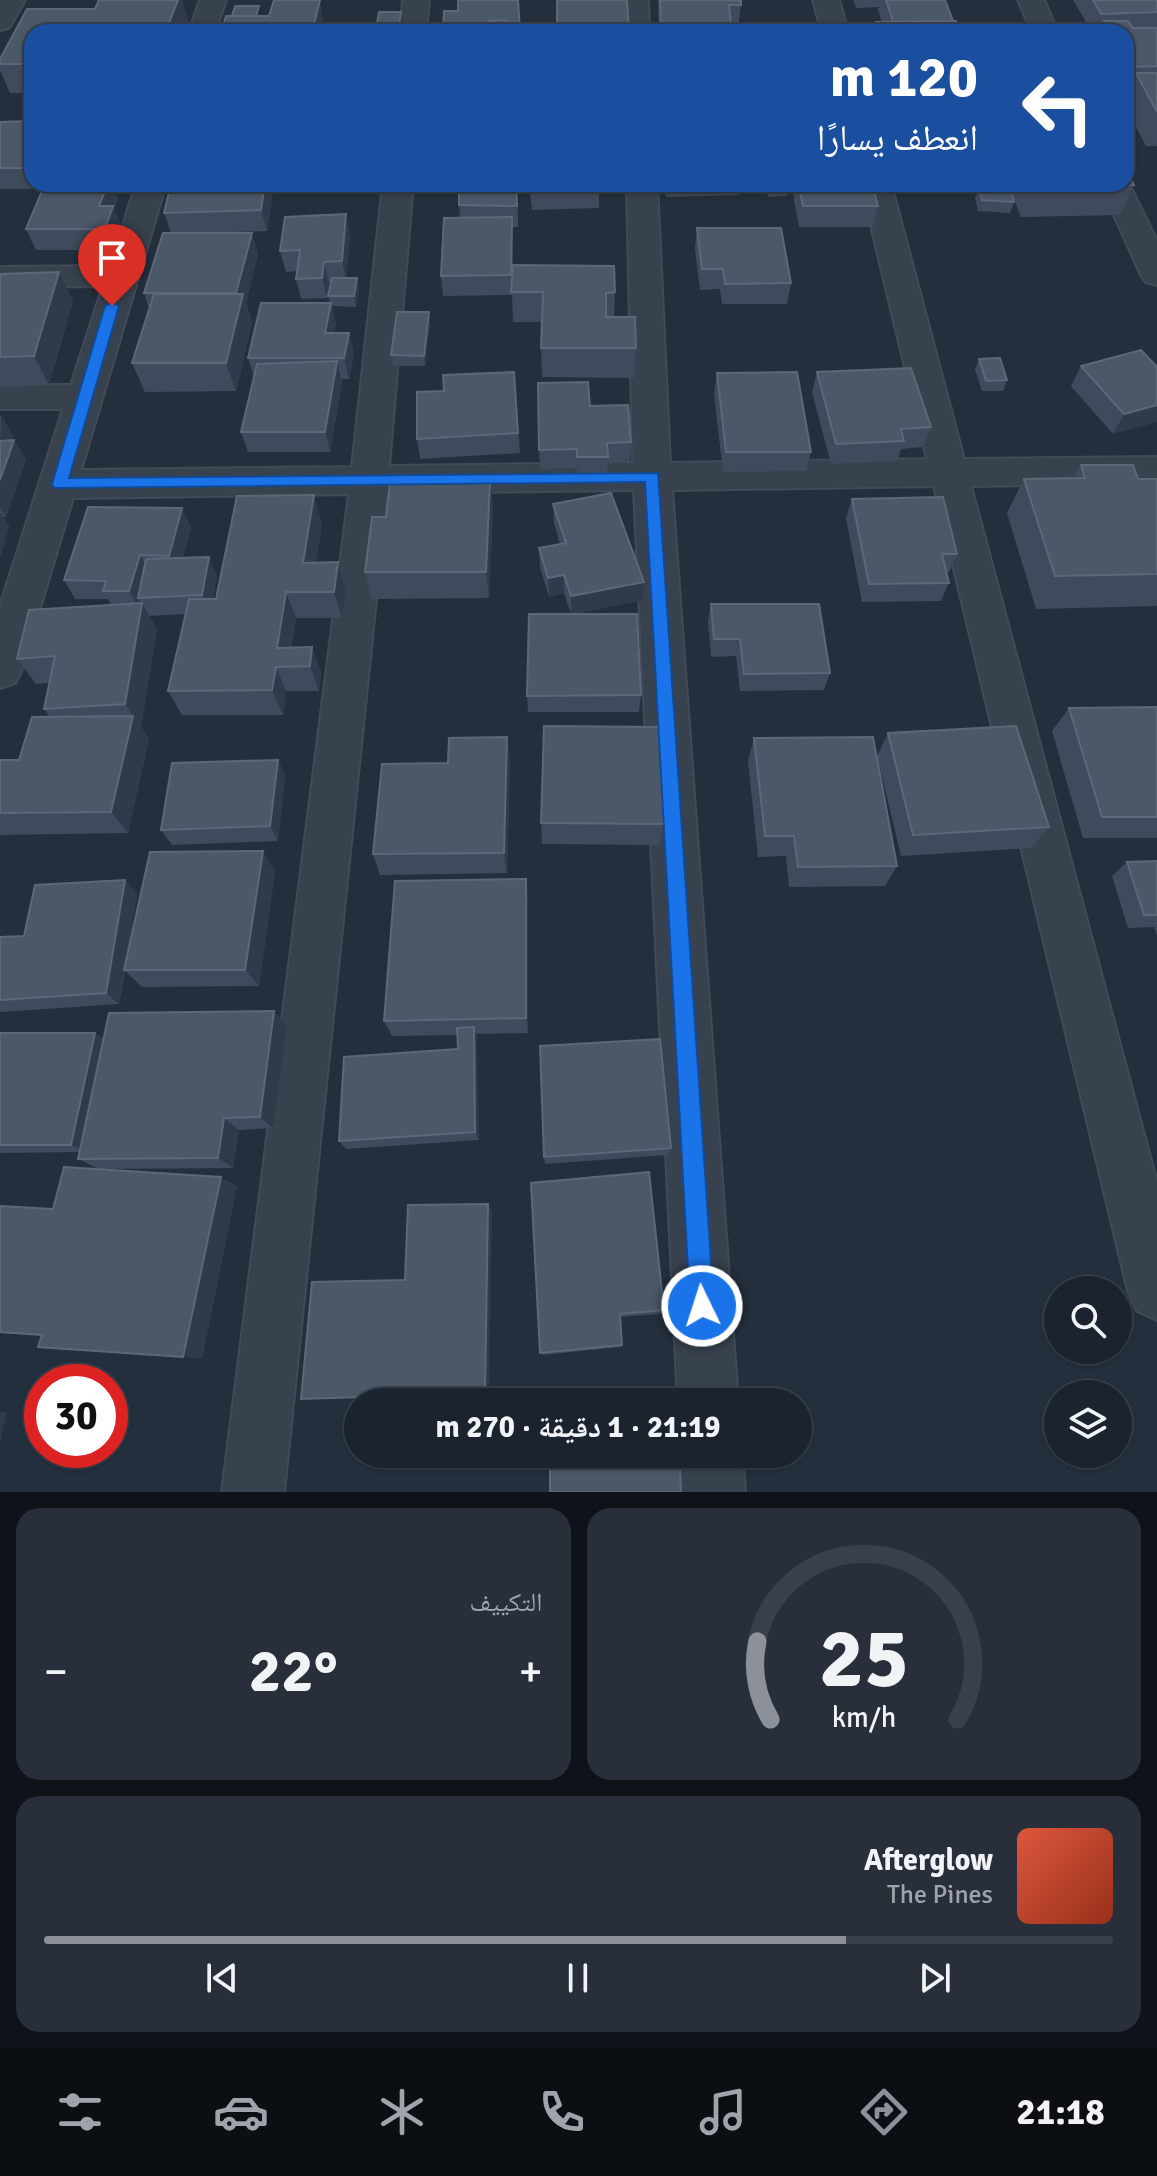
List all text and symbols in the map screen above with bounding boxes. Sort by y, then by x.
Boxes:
text: 120 m [830,43,978,112]
icon: left [1006,56,1110,160]
text: انعطف يسارًا [817,116,978,161]
pin [78,224,146,306]
icon: arrive [90,236,134,280]
position arrow [660,1264,744,1348]
map controls [1044,1276,1132,1468]
button: search [1044,1276,1132,1364]
speed limit sign: 30 [24,1364,128,1468]
button: layers [1044,1380,1132,1468]
text: 21:19 · 1 دقيقة · 270 m [435,1409,721,1446]
text: التكييف [470,1587,543,1619]
text: 25 [819,1608,909,1710]
text: 22° [249,1635,338,1709]
text: − [44,1645,68,1699]
text: + [519,1645,543,1699]
text: km/h [831,1700,896,1735]
text: Afterglow [864,1842,993,1879]
text: The Pines [887,1879,993,1911]
icon: previous [200,1956,244,2000]
icon: pause [556,1956,600,2000]
icon: next [913,1956,957,2000]
icon: filters [52,2084,108,2140]
icon: car [213,2084,269,2140]
icon: climate [374,2084,430,2140]
icon: phone [534,2084,590,2140]
icon: music [695,2084,751,2140]
icon: directions [856,2084,912,2140]
text: 21:18 [1016,2090,1105,2135]

